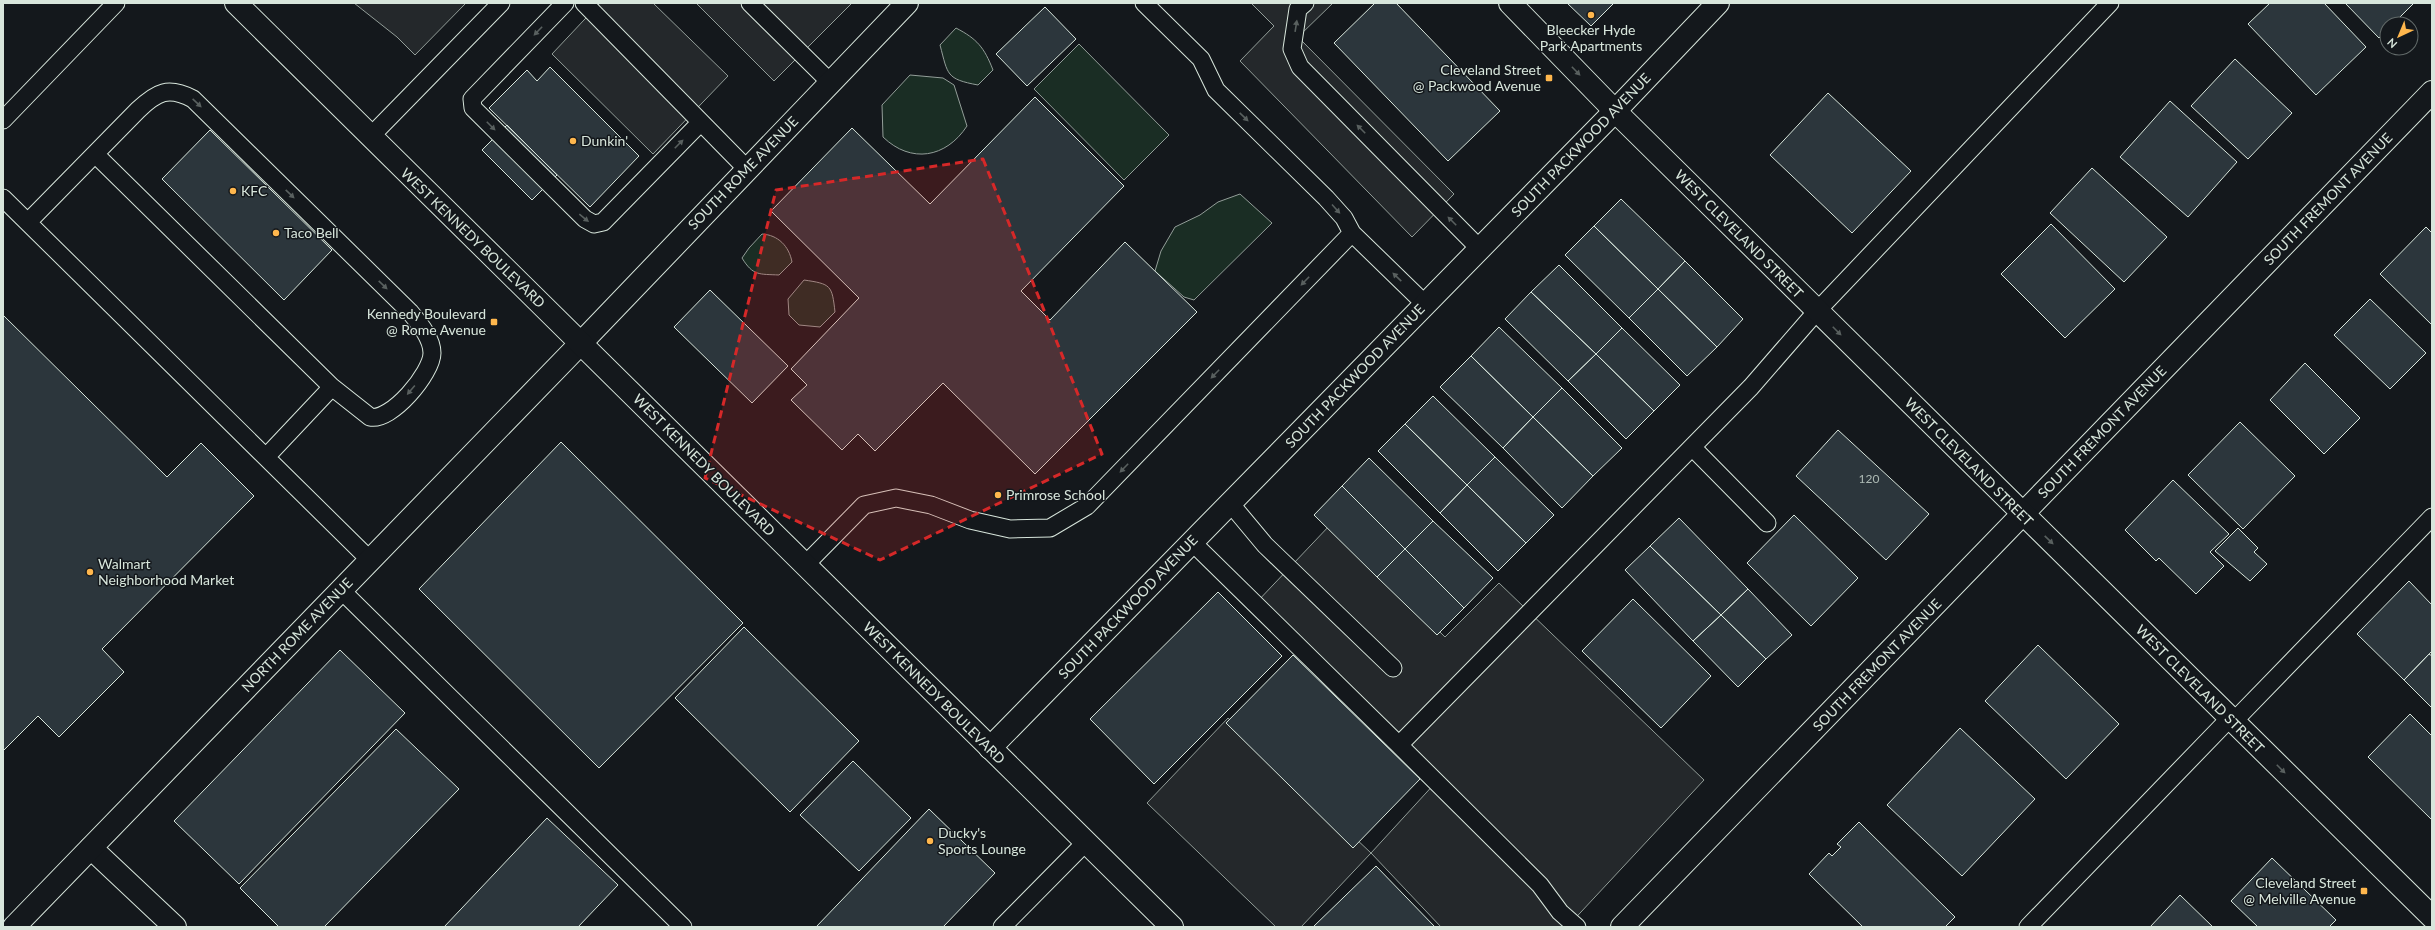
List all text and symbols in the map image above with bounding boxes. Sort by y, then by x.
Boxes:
marker: Bleecker Hyde Park Apartments [1586,10,1596,20]
north arrow [2379,16,2419,56]
one-way arrow [1293,20,1299,32]
place label: Bleecker Hyde Park Apartments [1540,21,1642,54]
one-way arrow [533,26,543,36]
text: N [2384,36,2399,51]
place label: Cleveland Street @ Packwood Avenue [1413,61,1541,94]
one-way arrow [1571,66,1581,76]
street label: SOUTH PACKWOOD AVENUE [1507,69,1654,220]
marker: Cleveland Street @ Packwood Avenue [1544,73,1554,83]
one-way arrow [192,98,202,108]
street label: SOUTH ROME AVENUE [684,112,801,233]
one-way arrow [1239,112,1249,122]
one-way arrow [486,121,496,131]
one-way arrow [1356,124,1366,134]
street label: SOUTH FREMONT AVENUE [2260,129,2395,268]
place label: Dunkin' [581,132,628,149]
marker: Dunkin' [568,136,578,146]
one-way arrow [674,139,684,149]
street label: WEST KENNEDY BOULEVARD [398,164,549,311]
street label: WEST CLEVELAND STREET [1672,166,1808,302]
place label: KFC [241,182,268,199]
marker: KFC [228,186,238,196]
one-way arrow [285,189,295,199]
one-way arrow [1331,204,1341,214]
one-way arrow [579,213,589,222]
one-way arrow [1447,216,1457,226]
place label: Taco Bell [284,224,339,241]
marker: Taco Bell [271,228,281,238]
one-way arrow [1392,272,1402,282]
one-way arrow [1300,276,1310,286]
one-way arrow [378,280,388,290]
street label: SOUTH PACKWOOD AVENUE [1281,300,1428,451]
place label: Kennedy Boulevard @ Rome Avenue [367,305,486,338]
marker: Kennedy Boulevard @ Rome Avenue [489,317,499,327]
one-way arrow [1832,326,1842,336]
street label: SOUTH FREMONT AVENUE [2034,362,2169,501]
one-way arrow [1210,369,1220,379]
one-way arrow [406,385,415,396]
street label: WEST KENNEDY BOULEVARD [630,390,779,539]
street label: WEST CLEVELAND STREET [1902,394,2038,530]
one-way arrow [1119,463,1129,473]
house number: 120 [1859,471,1879,486]
place label: Primrose School [1006,486,1105,503]
marker: Primrose School [993,490,1003,500]
street label: SOUTH PACKWOOD AVENUE [1054,531,1201,682]
one-way arrow [2044,535,2054,545]
place label: Walmart Neighborhood Market [98,555,234,588]
marker: Walmart Neighborhood Market [85,567,95,577]
street label: NORTH ROME AVENUE [238,574,356,695]
street label: SOUTH FREMONT AVENUE [1809,595,1944,734]
street label: WEST KENNEDY BOULEVARD [860,618,1009,767]
street label: WEST CLEVELAND STREET [2133,621,2269,757]
one-way arrow [2276,764,2286,774]
place label: Ducky's Sports Lounge [938,824,1026,857]
marker: Ducky's Sports Lounge [925,836,935,846]
place label: Cleveland Street @ Melville Avenue [2243,874,2356,907]
marker: Cleveland Street @ Melville Avenue [2359,886,2369,896]

